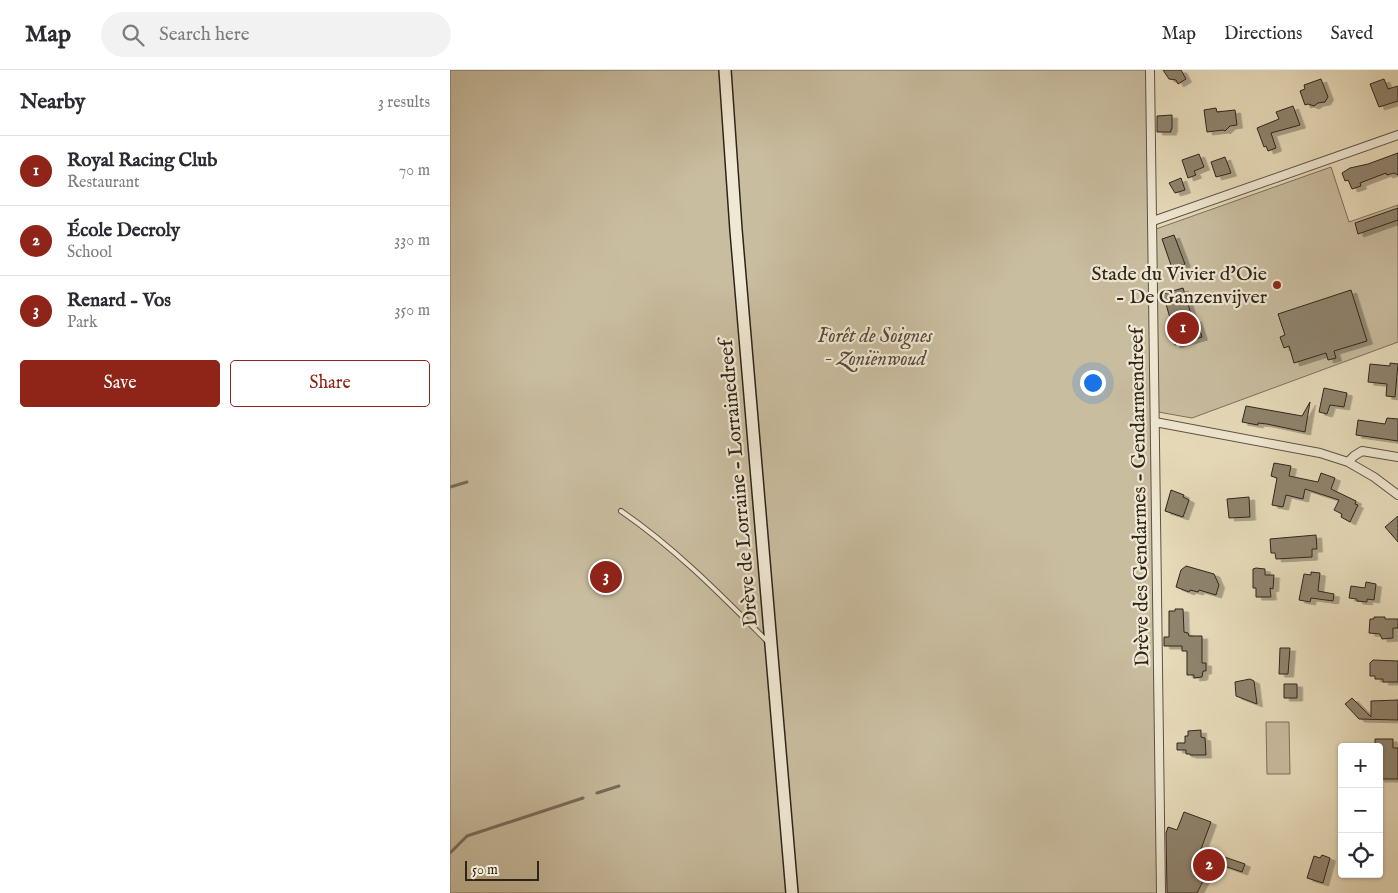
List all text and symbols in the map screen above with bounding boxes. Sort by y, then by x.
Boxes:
search box [101,12,451,57]
text: Map [25,19,71,50]
icon: search [119,21,147,49]
text: Search here [159,23,250,47]
text: Map [1162,23,1196,46]
text: Directions [1224,23,1302,46]
text: Saved [1330,23,1373,46]
text: Nearby [20,89,85,116]
text: 3 results [378,93,430,113]
text: Royal Racing Club [67,149,217,173]
text: 1 [33,161,39,181]
text: 70 m [399,161,430,181]
text: Restaurant [67,173,140,193]
text: École Decroly [67,219,180,243]
text: 2 [32,231,40,251]
text: 330 m [394,231,430,251]
text: School [67,243,112,263]
place label: Stade du Vivier d'Oie - De Ganzenvijver [1091,262,1268,310]
marker: Stade du Vivier d'Oie - De Ganzenvijver [1271,279,1283,291]
text: Renard - Vos [67,289,171,313]
text: 3 [33,301,39,321]
text: 350 m [395,301,430,321]
pin: 1 [1167,309,1199,347]
text: Park [67,313,97,333]
street label: Drève des Gendarmes - Gendarmendreef [1124,323,1155,667]
park label: Forêt de Soignes - Zoniënwoud [817,324,933,373]
street label: Drève de Lorraine - Lorrainedreef [714,335,764,628]
button: Save [20,360,220,407]
button: Share [230,360,430,407]
your location [1080,370,1106,396]
pin: 3 [590,558,622,596]
map controls [1338,743,1383,878]
button: + [1338,743,1383,788]
button: − [1338,788,1383,833]
button: locate [1338,833,1383,878]
pin: 2 [1193,846,1225,884]
scale bar [465,858,539,881]
text: 50 m [472,861,498,879]

